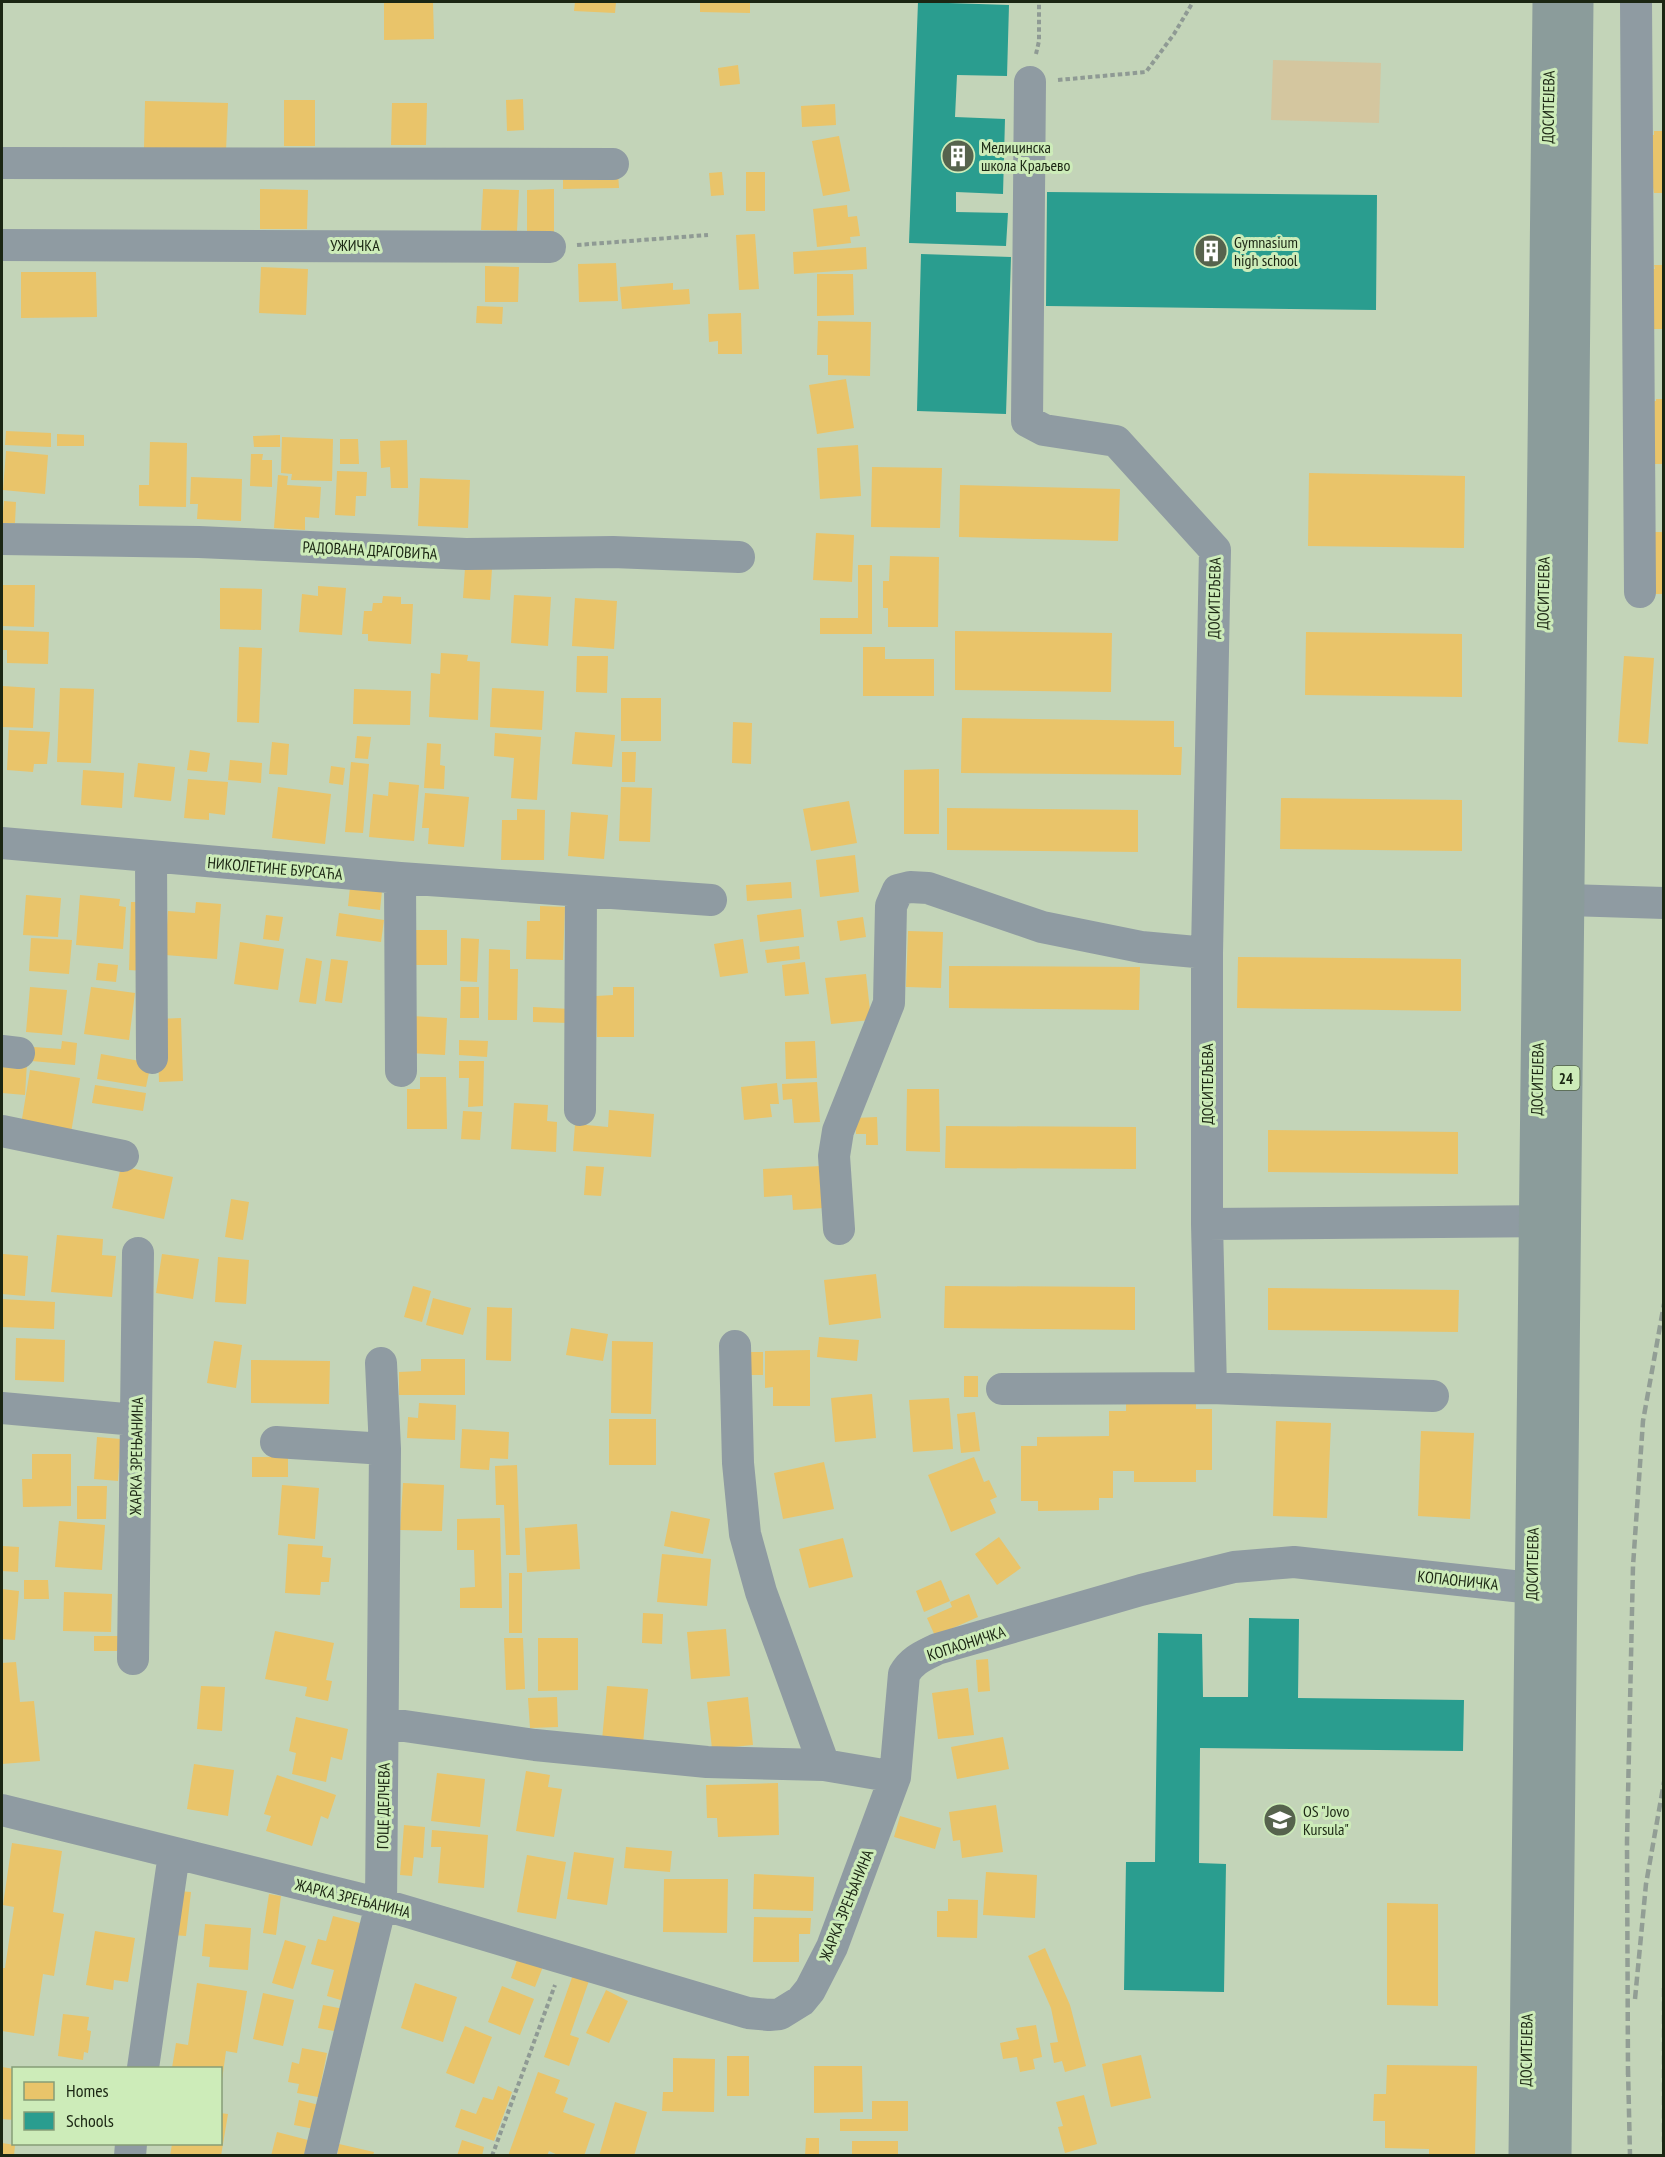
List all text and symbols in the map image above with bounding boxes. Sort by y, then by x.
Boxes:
street label: ДОСИТЕЈЕВА [1537,70,1559,144]
place label: Медицинска школа Краљево [981,137,1070,175]
building icon: Медицинска школа Краљево [940,138,976,174]
place label: Gymnasium high school [1234,232,1298,270]
building icon: Gymnasium high school [1193,233,1229,269]
street label: УЖИЧКА [330,235,380,255]
street label: РАДОВАНА ДРАГОВИЋА [302,536,438,564]
street label: ДОСИТЕЈЕВА [1532,556,1554,630]
street label: ДОСИТЕЉЕВА [1203,557,1225,639]
street label: НИКОЛЕТИНЕ БУРСАЋА [207,852,344,884]
street label: ДОСИТЕЈЕВА [1526,1042,1548,1116]
street label: ДОСИТЕЉЕВА [1197,1043,1217,1125]
road number: 24 [1552,1066,1580,1090]
street label: ЖАРКА ЗРЕЊАНИНА [125,1396,147,1516]
street label: ДОСИТЕЈЕВА [1521,1527,1543,1601]
street label: КОПАОНИЧКА [1416,1566,1500,1594]
street label: КОПАОНИЧКА [924,1621,1008,1665]
street label: ГОЦЕ ДЕЛЧЕВА [372,1762,394,1849]
place label: OS "Jovo Kursula" [1303,1801,1350,1839]
school or university icon: OS "Jovo Kursula" [1262,1802,1298,1838]
street label: ЖАРКА ЗРЕЊАНИНА [814,1846,878,1964]
street label: ЖАРКА ЗРЕЊАНИНА [292,1874,413,1922]
street label: ДОСИТЕЈЕВА [1515,2013,1537,2087]
legend [12,2067,222,2145]
text: Homes [66,2079,109,2102]
text: Schools [66,2109,114,2132]

